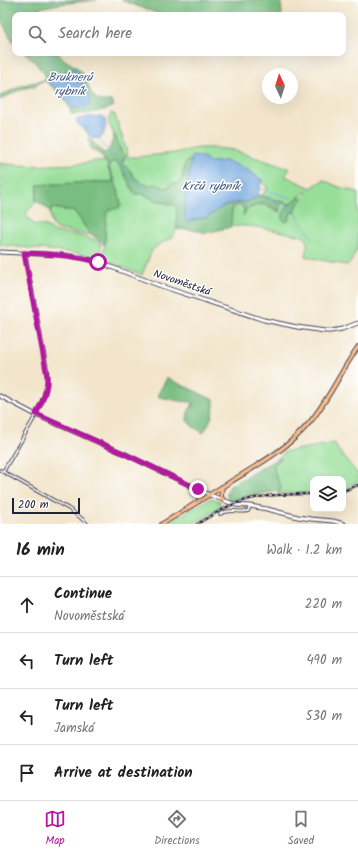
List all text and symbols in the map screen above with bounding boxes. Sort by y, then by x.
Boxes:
search box [12,12,346,56]
text: Search here [58,22,132,46]
icon: search [26,23,48,45]
water label: Bruknerů rybník [48,68,95,101]
north arrow [262,68,298,104]
water label: Krčů rybník [182,177,242,196]
route start [89,253,107,271]
street label: Novoměstská [151,265,215,302]
map controls [310,476,346,512]
button: layers [310,476,346,512]
route end [189,480,207,498]
scale bar [12,496,80,515]
text: 200 m [18,496,49,514]
text: 16 min [16,537,65,564]
text: Walk · 1.2 km [267,540,342,561]
text: Continue [54,582,112,606]
icon: ahead [16,594,38,616]
text: 220 m [305,594,342,615]
text: Novoměstská [54,606,124,627]
text: Turn left [54,649,114,673]
icon: left [16,650,38,672]
text: 490 m [306,650,342,671]
text: Turn left [54,694,114,718]
icon: left [16,706,38,728]
text: 530 m [306,706,342,727]
text: Jamská [54,718,94,739]
text: Arrive at destination [54,761,193,785]
icon: arrive [16,762,38,784]
tab: Map [44,808,66,850]
tab: Directions [154,808,200,850]
tab: Saved [288,808,314,850]

